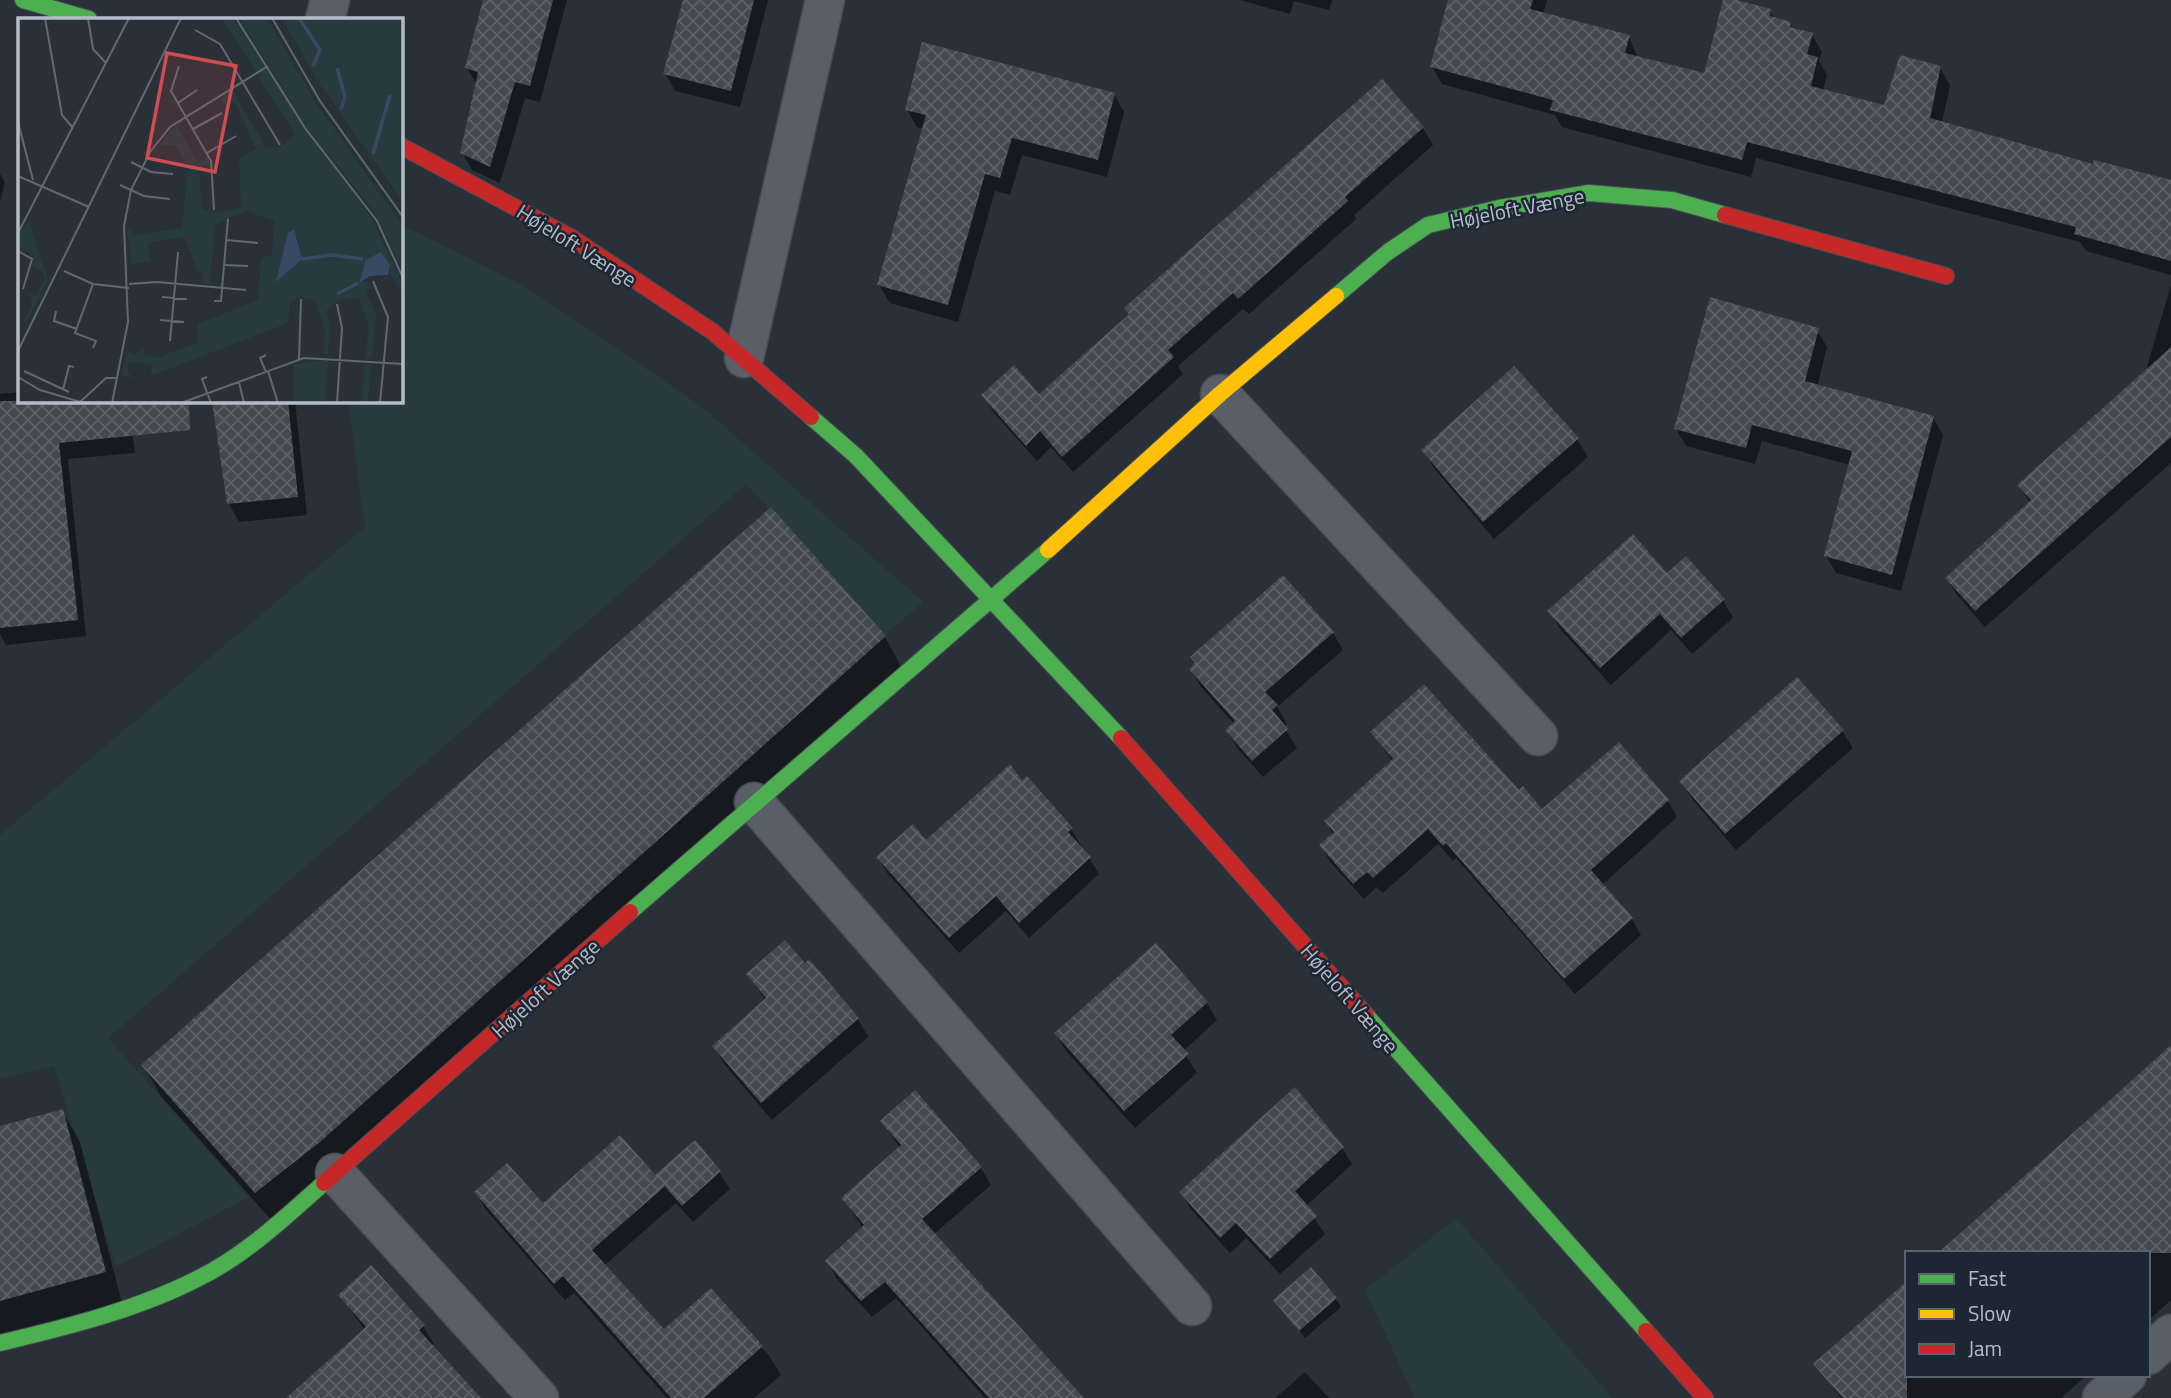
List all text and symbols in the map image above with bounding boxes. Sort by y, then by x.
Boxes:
inset map [18,18,402,402]
street label: Højeloft Vænge [1447,179,1587,237]
street label: Højeloft Vænge [511,195,643,295]
street label: Højeloft Vænge [484,930,606,1046]
street label: Højeloft Vænge [1293,936,1407,1060]
legend [1905,1251,2150,1377]
text: Fast [1968,1262,2007,1294]
text: Slow [1968,1297,2011,1329]
text: Jam [1968,1332,2002,1364]

